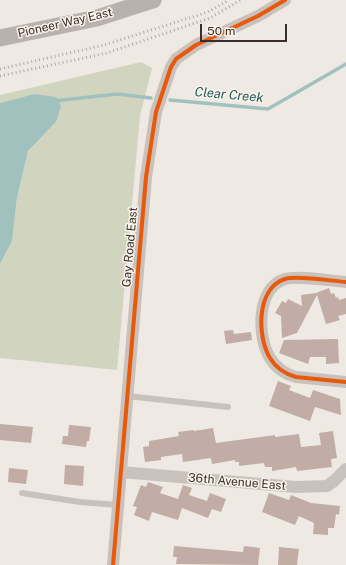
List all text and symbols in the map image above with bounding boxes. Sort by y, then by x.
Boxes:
street label: Pioneer Way East [16,5,114,41]
scale bar [202,16,289,42]
text: 50 m [207,24,235,38]
water label: Clear Creek [194,84,264,106]
street label: Gay Road East [119,206,141,288]
street label: 36th Avenue East [187,471,287,493]

